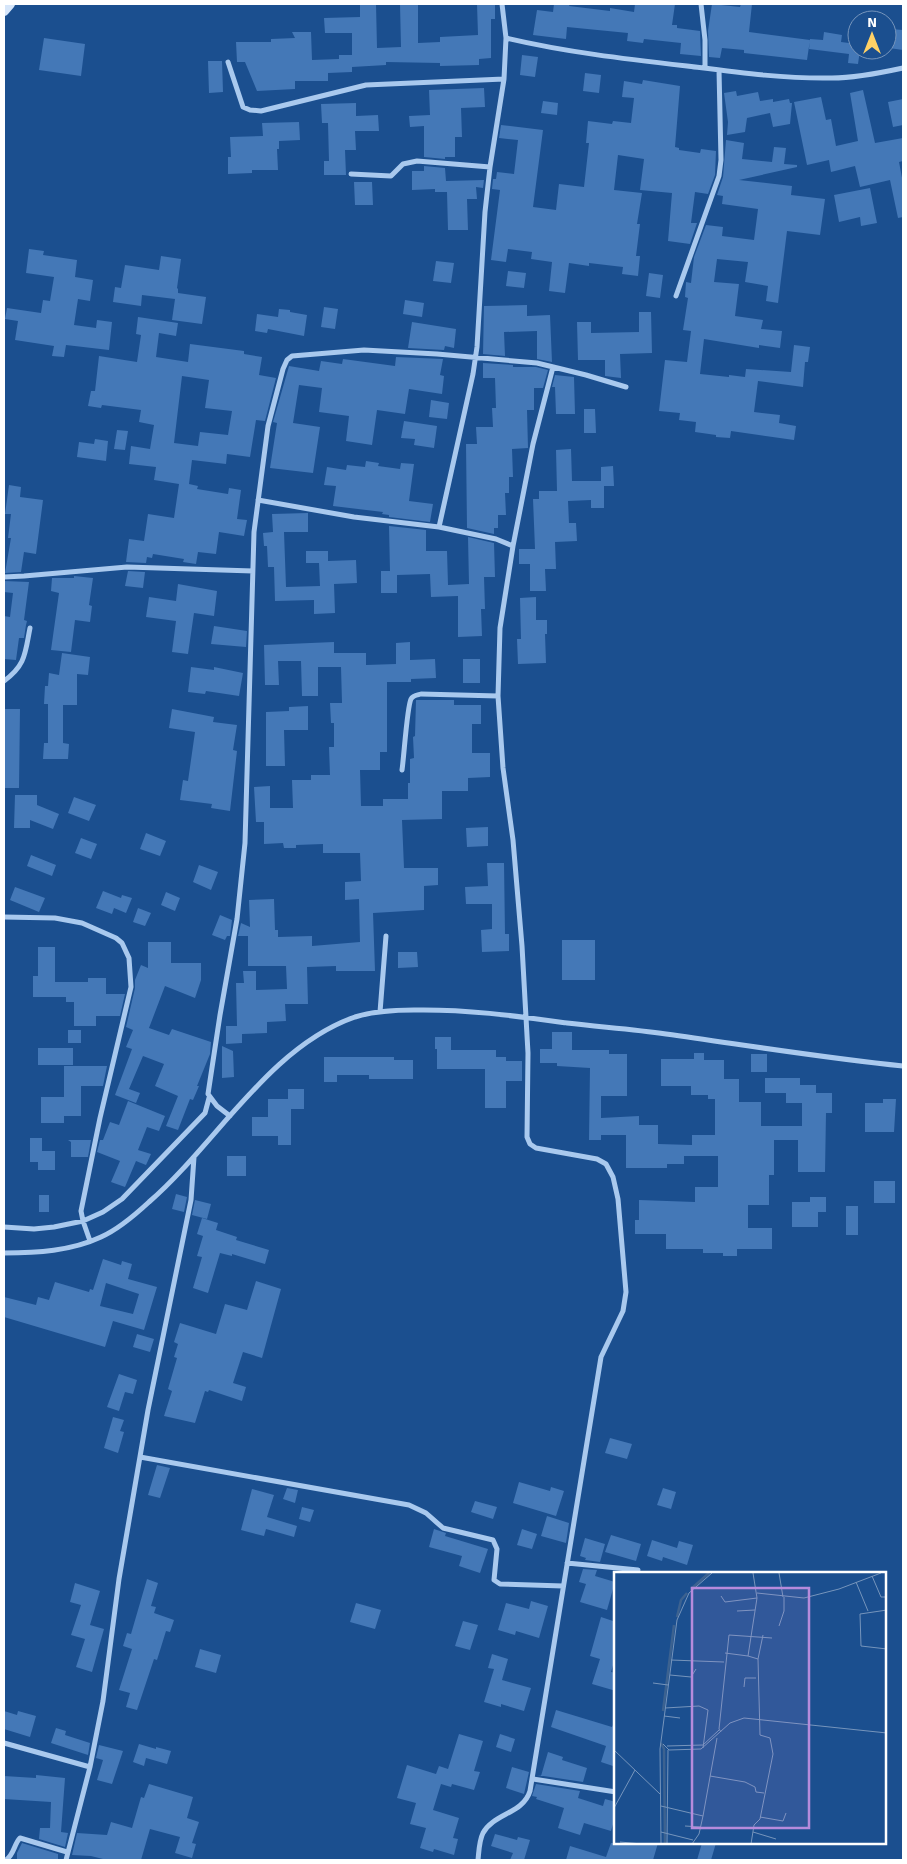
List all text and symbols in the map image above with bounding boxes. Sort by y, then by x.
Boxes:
north arrow [847,10,897,60]
text: N [867,14,877,31]
inset map [614,1572,887,1844]

